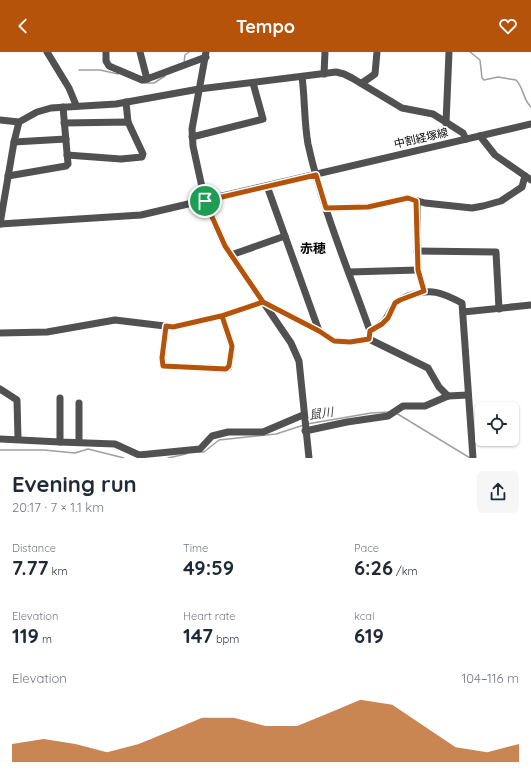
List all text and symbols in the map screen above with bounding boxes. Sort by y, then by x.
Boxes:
icon: back [12,15,34,37]
text: Tempo [236,15,295,38]
icon: heart [497,15,519,37]
street label: 中割経塚線 [393,125,449,151]
pin [188,184,222,218]
icon: arrive [194,190,216,212]
district label: 赤穂 [300,240,326,256]
map controls [475,402,519,446]
button: locate [475,402,519,446]
water label: 鼠川 [308,404,336,422]
text: Evening run [12,470,137,498]
button: share [477,471,519,513]
text: 20:17 · 7 × 1.1 km [12,499,104,515]
text: Distance [12,541,56,555]
text: Time [183,541,208,555]
text: Pace [354,541,379,555]
text: 7.77 [12,555,49,580]
text: 49:59 [183,555,234,580]
text: 6:26 [354,555,393,580]
text: km [49,564,67,578]
text: /km [393,564,418,578]
text: Elevation [12,609,58,623]
text: Heart rate [183,609,235,623]
text: kcal [354,609,375,623]
text: 119 [12,623,39,648]
text: 147 [183,623,213,648]
text: 619 [354,623,384,648]
text: m [39,632,52,646]
text: bpm [213,632,239,646]
text: Elevation [12,670,67,686]
text: 104–116 m [462,670,519,686]

